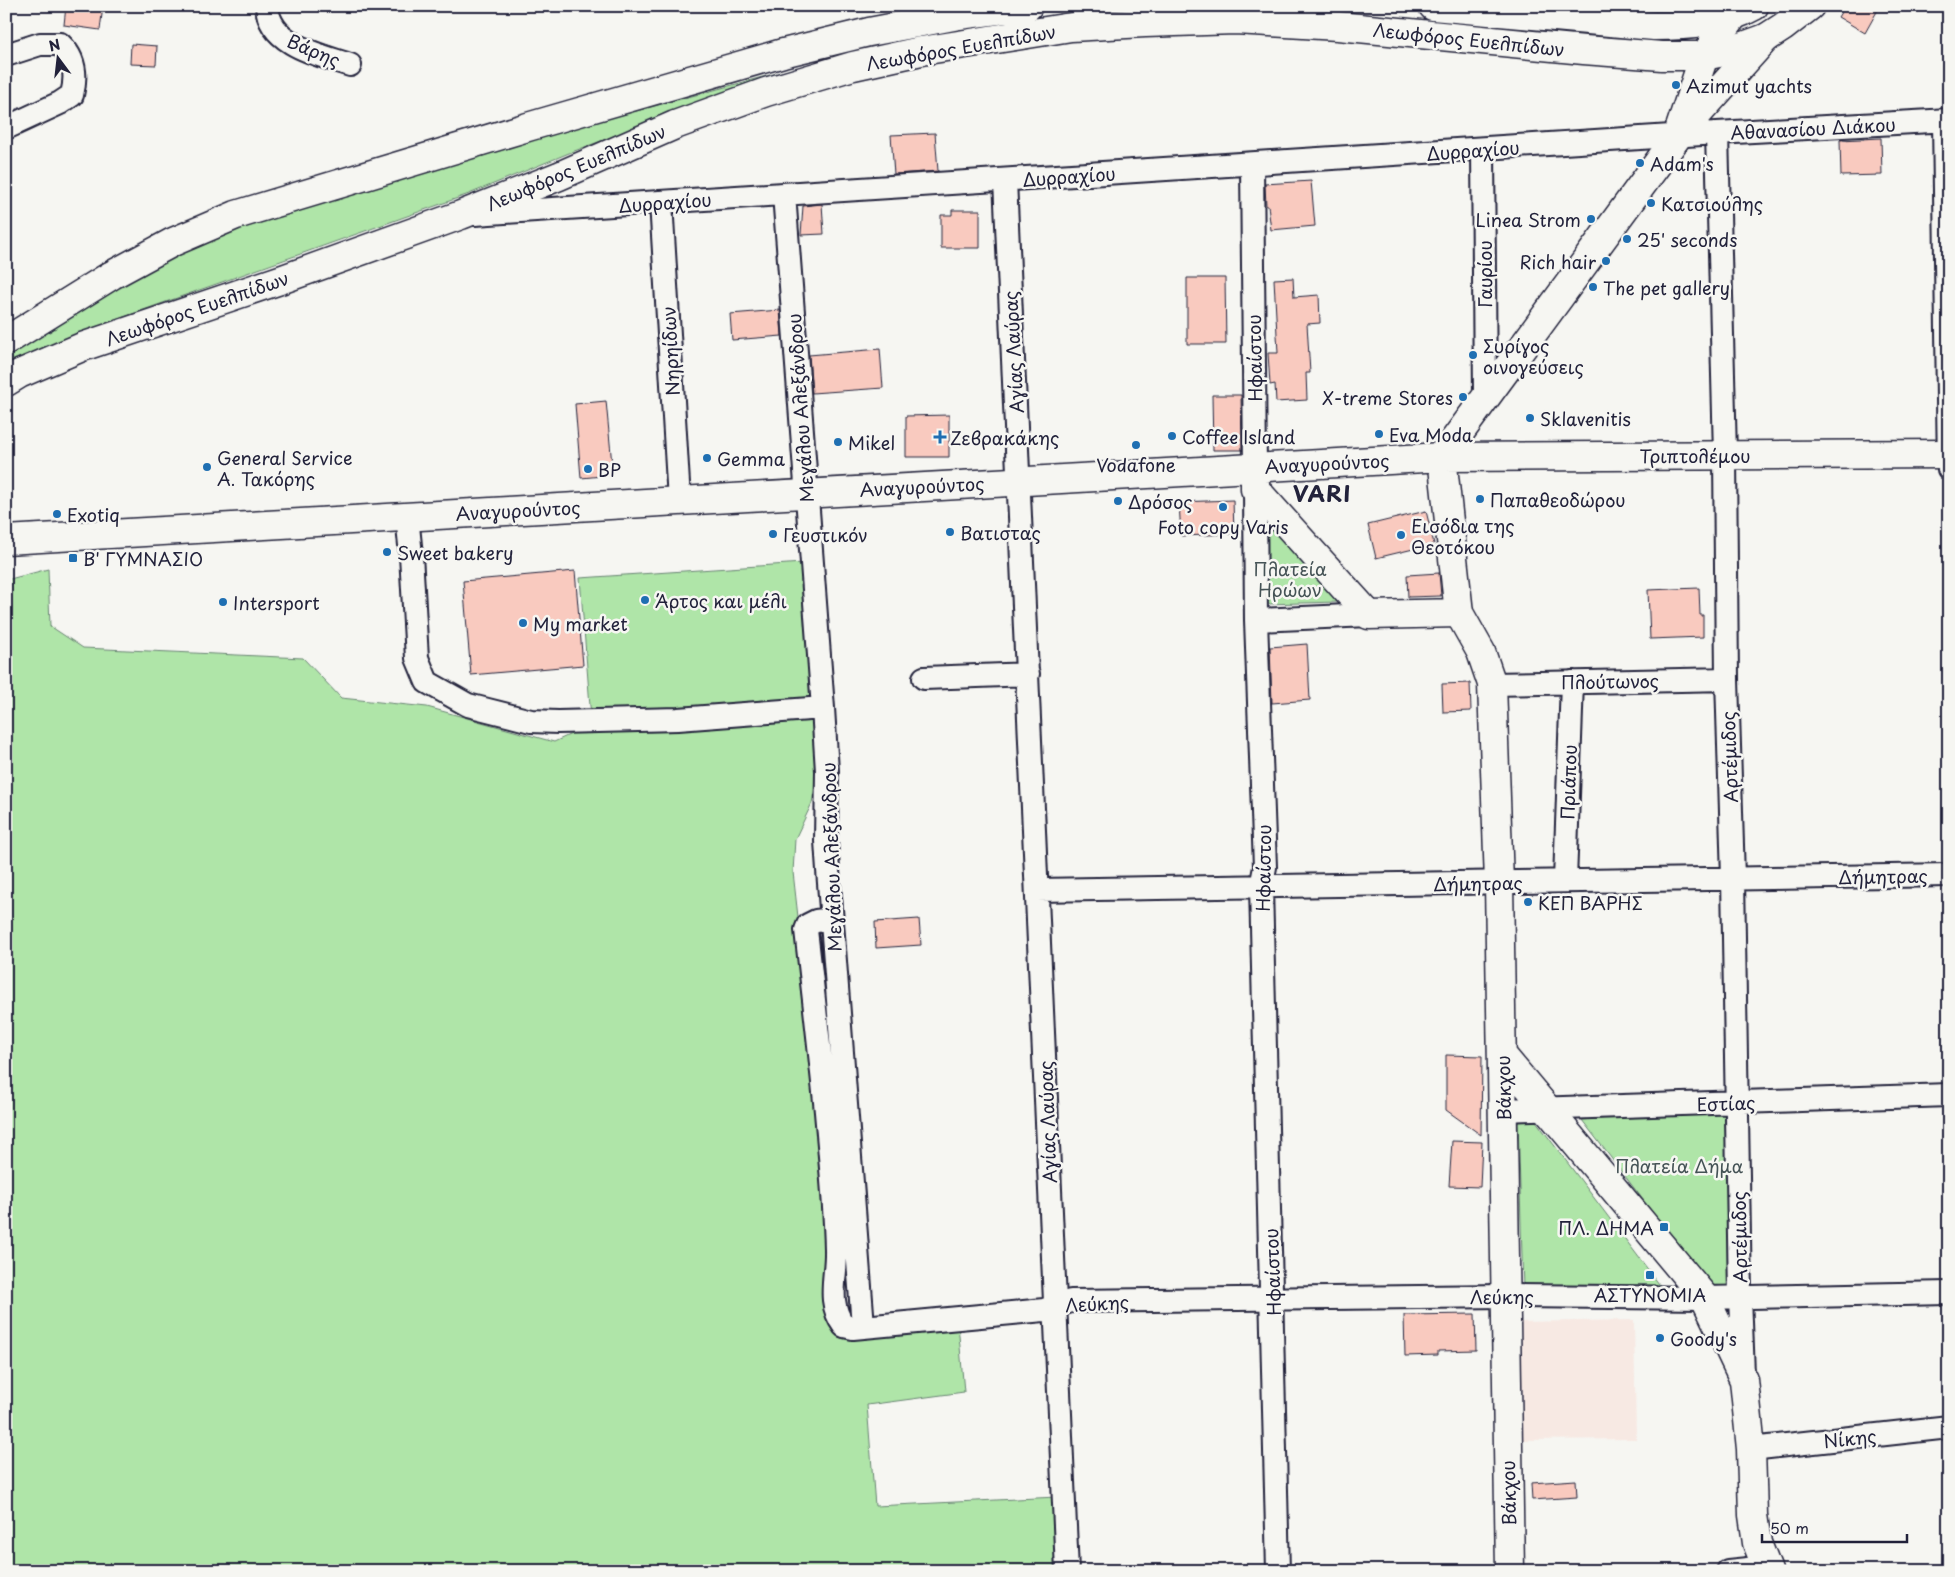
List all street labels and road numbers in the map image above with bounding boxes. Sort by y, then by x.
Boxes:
street label: Λεωφόρος Ευελπίδων [1372,16,1566,62]
street label: Λεωφόρος Ευελπίδων [864,17,1058,77]
street label: Βάρης [283,27,345,73]
street label: Αθανασίου Διάκου [1730,110,1896,146]
street label: Λεωφόρος Ευελπίδων [482,117,670,217]
street label: Δυρραχίου [1425,133,1521,167]
street label: Δυρραχίου [1021,159,1117,193]
street label: Δυρραχίου [617,185,713,219]
street label: Γαυρίου [1471,240,1498,308]
street label: Λεωφόρος Ευελπίδων [102,264,292,352]
street label: Αγίας Λαύρας [996,290,1030,414]
street label: Νηρηίδων [654,306,686,396]
street label: Μεγάλου Αλεξάνδρου [780,313,820,503]
street label: Ηφαίστου [1240,314,1268,402]
street label: Τριπτολέμου [1640,442,1750,469]
street label: Αναγυρούντος [1264,446,1390,480]
street label: Αναγυρούντος [859,469,985,503]
street label: Αναγυρούντος [455,493,581,527]
street label: Πλούτωνος [1561,667,1659,695]
street label: Αρτέμιδος [1714,711,1744,803]
street label: Πριάπου [1553,744,1583,820]
street label: Μεγάλου Αλεξάνδρου [814,762,848,952]
street label: Ηφαίστου [1249,824,1277,912]
street label: Δήμητρας [1838,862,1928,890]
street label: Δήμητρας [1433,869,1523,897]
street label: Βάκχου [1489,1055,1517,1121]
street label: Αγίας Λαύρας [1031,1060,1063,1184]
street label: Εστίας [1696,1088,1756,1118]
street label: Αρτέμιδος [1725,1191,1753,1283]
street label: Ηφαίστου [1257,1228,1287,1316]
street label: Λεύκης [1470,1283,1534,1310]
street label: Λεύκης [1064,1288,1130,1318]
street label: Νίκης [1822,1422,1878,1454]
street label: Βάκχου [1494,1460,1522,1526]

